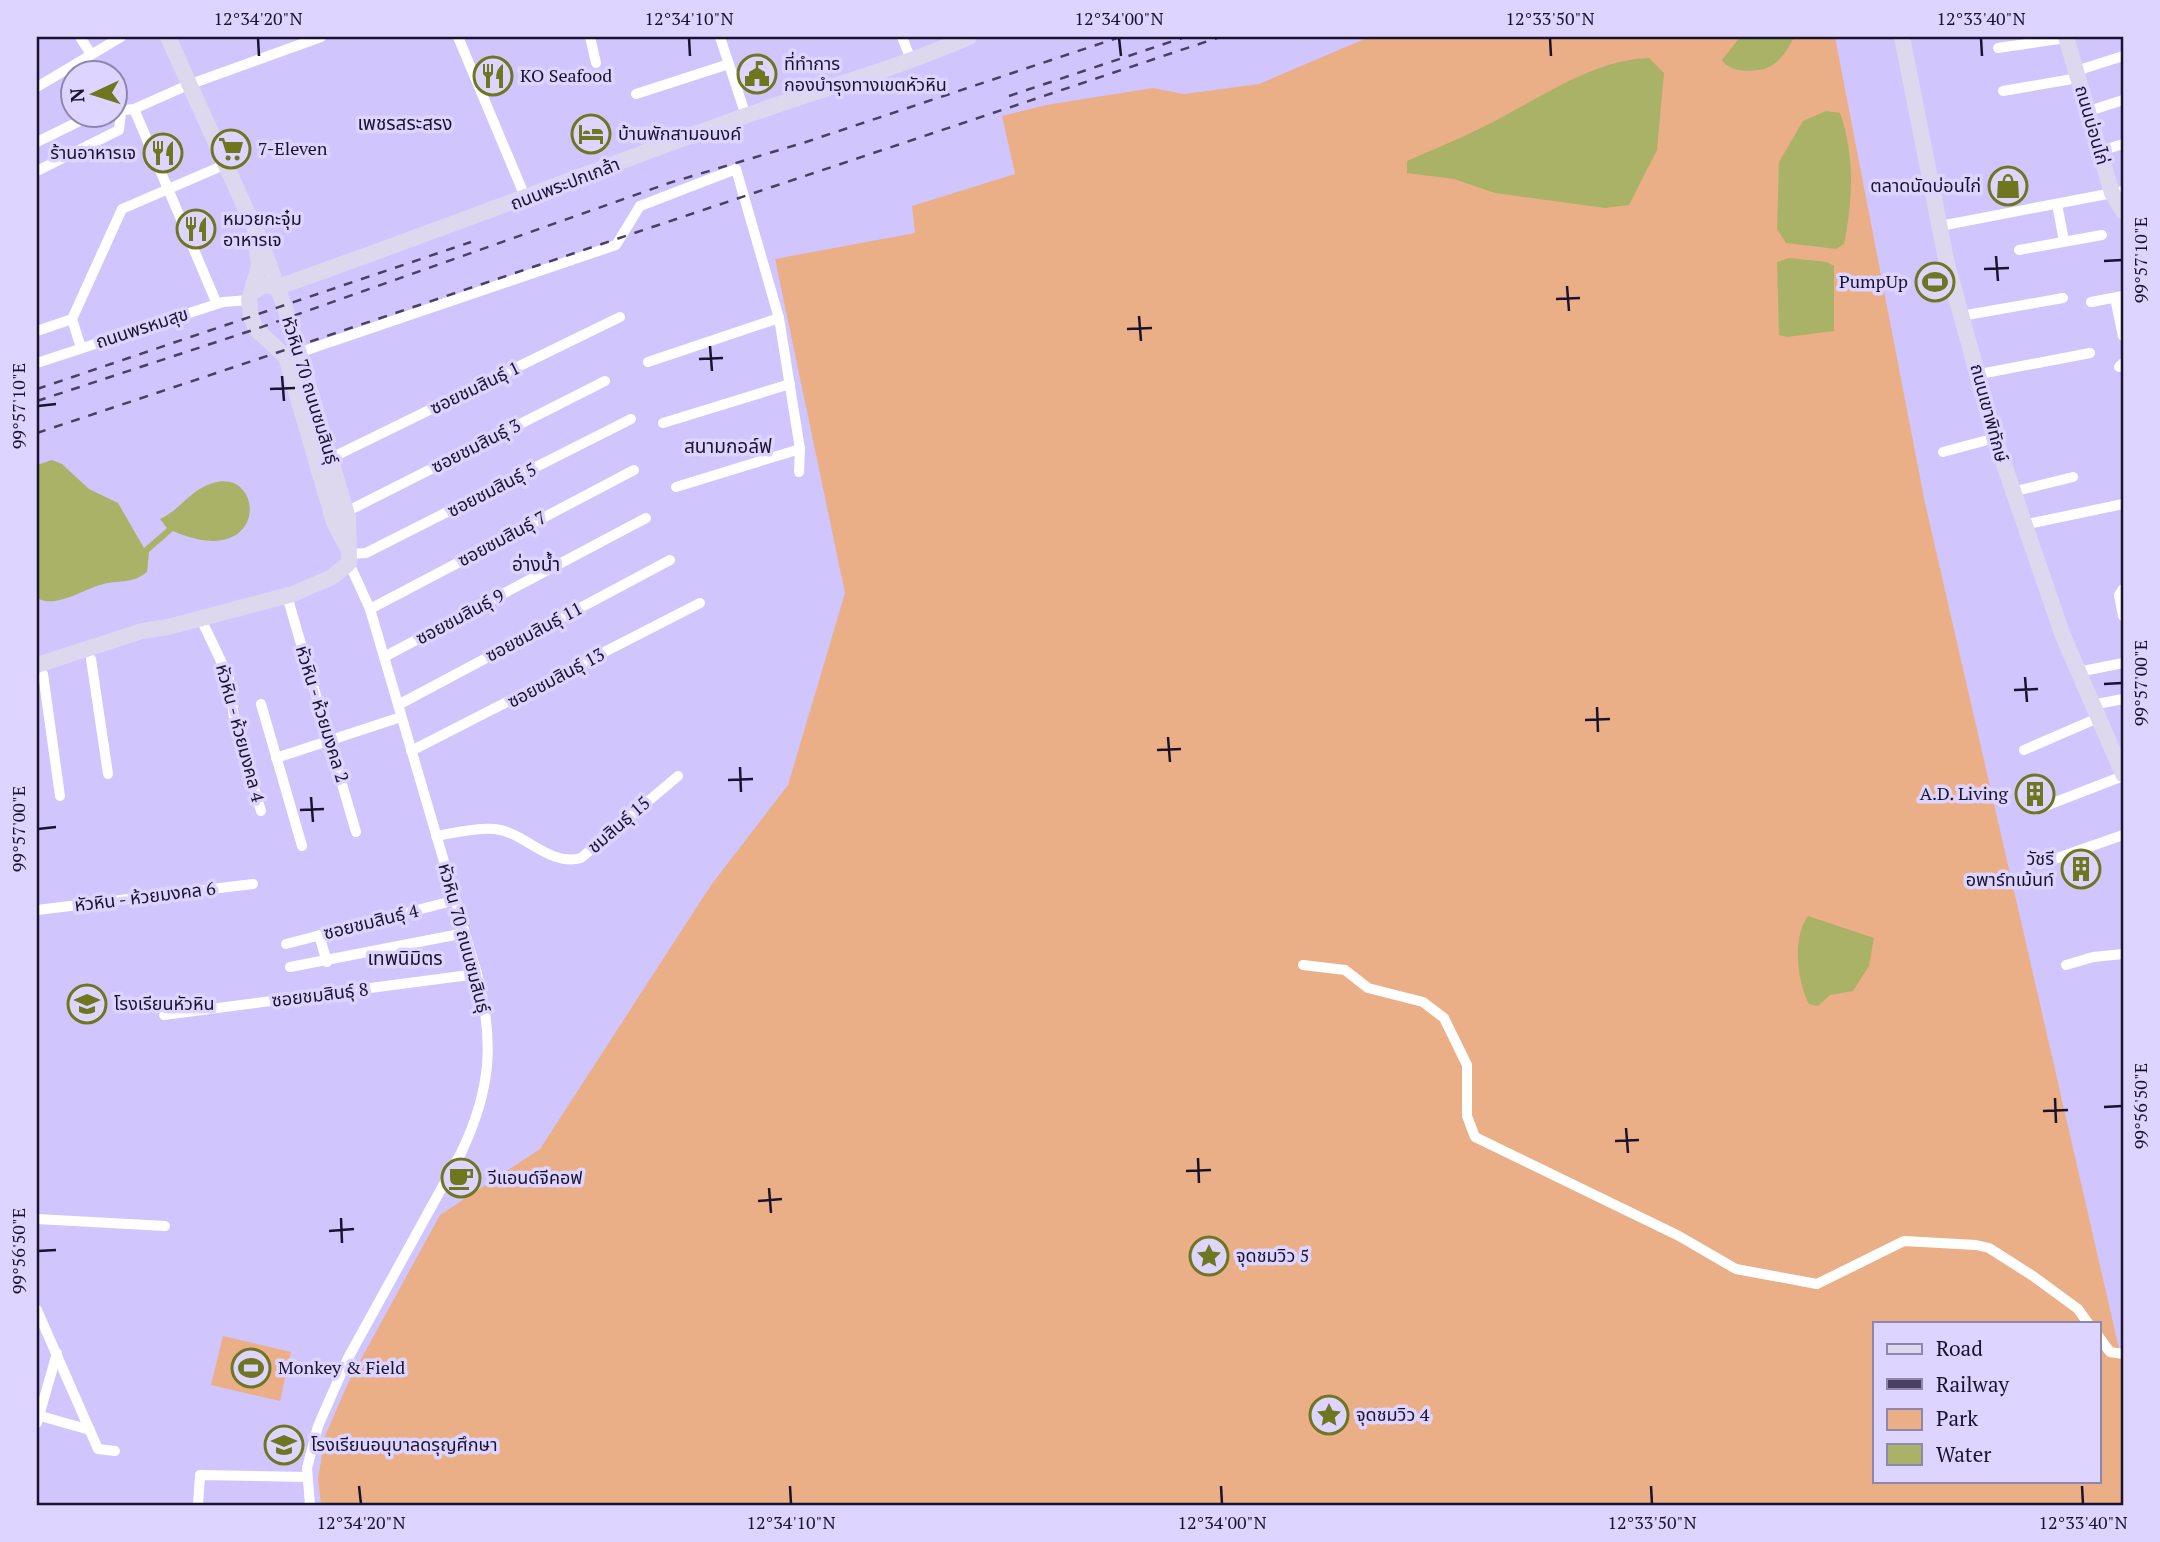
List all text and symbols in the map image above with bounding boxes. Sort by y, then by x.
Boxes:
text: 12°34'20"N [213,6,303,30]
text: 12°34'10"N [644,6,734,30]
text: 12°34'00"N [1074,6,1164,30]
text: 12°33'50"N [1505,6,1595,30]
text: 12°33'40"N [1936,6,2026,30]
place label: ที่ทำการ กองบำรุงทางเขตหัวหิน [784,51,947,96]
public building icon: ที่ทำการ กองบำรุงทางเขตหัวหิน [736,53,778,95]
restaurant icon: KO Seafood [472,55,514,97]
north arrow [60,60,130,130]
place label: KO Seafood [520,63,612,87]
street label: ถนนบ่อนไก่ [2070,82,2116,167]
text: N [64,87,90,103]
district label: เพชรสระสรง [357,110,453,135]
hotel icon: บ้านพักสามอนงค์ [570,113,612,155]
place label: บ้านพักสามอนงค์ [618,121,741,145]
supermarket icon: 7-Eleven [210,128,252,170]
restaurant icon: ร้านอาหารเจ [142,132,184,174]
place label: 7-Eleven [258,136,328,160]
place label: ร้านอาหารเจ [50,140,136,164]
street label: ถนนพระปกเกล้า [506,151,623,215]
shop icon: ตลาดนัดบ่อนไก่ [1987,165,2029,207]
place label: ตลาดนัดบ่อนไก่ [1870,173,1981,197]
place label: หมวยกะจุ๋ม อาหารเจ [223,206,302,251]
restaurant icon: หมวยกะจุ๋ม อาหารเจ [175,208,217,250]
text: 99°57'10"E [2128,217,2152,303]
sports icon: PumpUp [1914,261,1956,303]
place label: PumpUp [1839,269,1908,293]
street label: ถนนพรหมสุข [92,301,191,353]
street label: หัวหิน 70 ถนนชมสินธุ์ [277,313,345,467]
street label: ซอยชมสินธุ์ 1 [426,355,523,419]
street label: ถนนเขาพิทักษ์ [1965,361,2015,465]
text: 99°57'10"E [6,363,30,449]
street label: ซอยชมสินธุ์ 3 [427,412,524,478]
district label: สนามกอล์ฟ [684,433,772,458]
street label: ซอยชมสินธุ์ 5 [443,456,540,522]
street label: ซอยชมสินธุ์ 7 [453,505,550,572]
district label: อ่างน้ำ [512,551,560,576]
street label: ซอยชมสินธุ์ 9 [411,583,508,650]
street label: ซอยชมสินธุ์ 11 [481,595,586,667]
text: 99°57'00"E [2128,640,2152,726]
street label: ซอยชมสินธุ์ 13 [503,641,608,713]
street label: หัวหิน - ห้วยมงคล 2 [291,642,355,785]
street label: หัวหิน - ห้วยมงคล 4 [211,661,271,805]
building icon: A.D. Living [2014,773,2056,815]
place label: A.D. Living [1920,781,2009,805]
text: 99°57'00"E [6,786,30,872]
street label: ชมสินธุ์ 15 [582,790,655,858]
place label: วัชรี อพาร์ทเม้นท์ [1966,846,2054,891]
building icon: วัชรี อพาร์ทเม้นท์ [2060,848,2102,890]
street label: หัวหิน 70 ถนนชมสินธุ์ [433,860,497,1015]
street label: หัวหิน - ห้วยมงคล 6 [73,875,217,917]
street label: ซอยชมสินธุ์ 4 [321,898,421,944]
district label: เทพนิมิตร [367,945,443,970]
street label: ซอยชมสินธุ์ 8 [270,976,370,1012]
school or university icon: โรงเรียนหัวหิน [66,983,108,1025]
place label: โรงเรียนหัวหิน [114,991,214,1015]
text: 99°56'50"E [2128,1063,2152,1149]
cafe icon: วีแอนด์จีคอฟ [440,1157,482,1199]
place label: วีแอนด์จีคอฟ [487,1165,583,1189]
text: 99°56'50"E [6,1208,30,1294]
place icon: จุดชมวิว 5 [1188,1235,1230,1277]
place label: จุดชมวิว 5 [1236,1243,1309,1267]
legend [1873,1322,2100,1482]
text: Road [1936,1334,1983,1362]
sports icon: Monkey & Field [230,1347,272,1389]
place label: Monkey & Field [278,1355,405,1379]
text: Railway [1936,1370,2010,1398]
place icon: จุดชมวิว 4 [1308,1394,1350,1436]
place label: จุดชมวิว 4 [1356,1402,1430,1426]
text: Park [1936,1404,1978,1432]
school or university icon: โรงเรียนอนุบาลดรุญศึกษา [263,1424,305,1466]
place label: โรงเรียนอนุบาลดรุญศึกษา [311,1432,497,1456]
text: Water [1936,1440,1991,1468]
text: 12°34'20"N [316,1510,406,1534]
text: 12°34'10"N [746,1510,836,1534]
text: 12°34'00"N [1177,1510,1267,1534]
text: 12°33'50"N [1607,1510,1697,1534]
text: 12°33'40"N [2038,1510,2128,1534]

